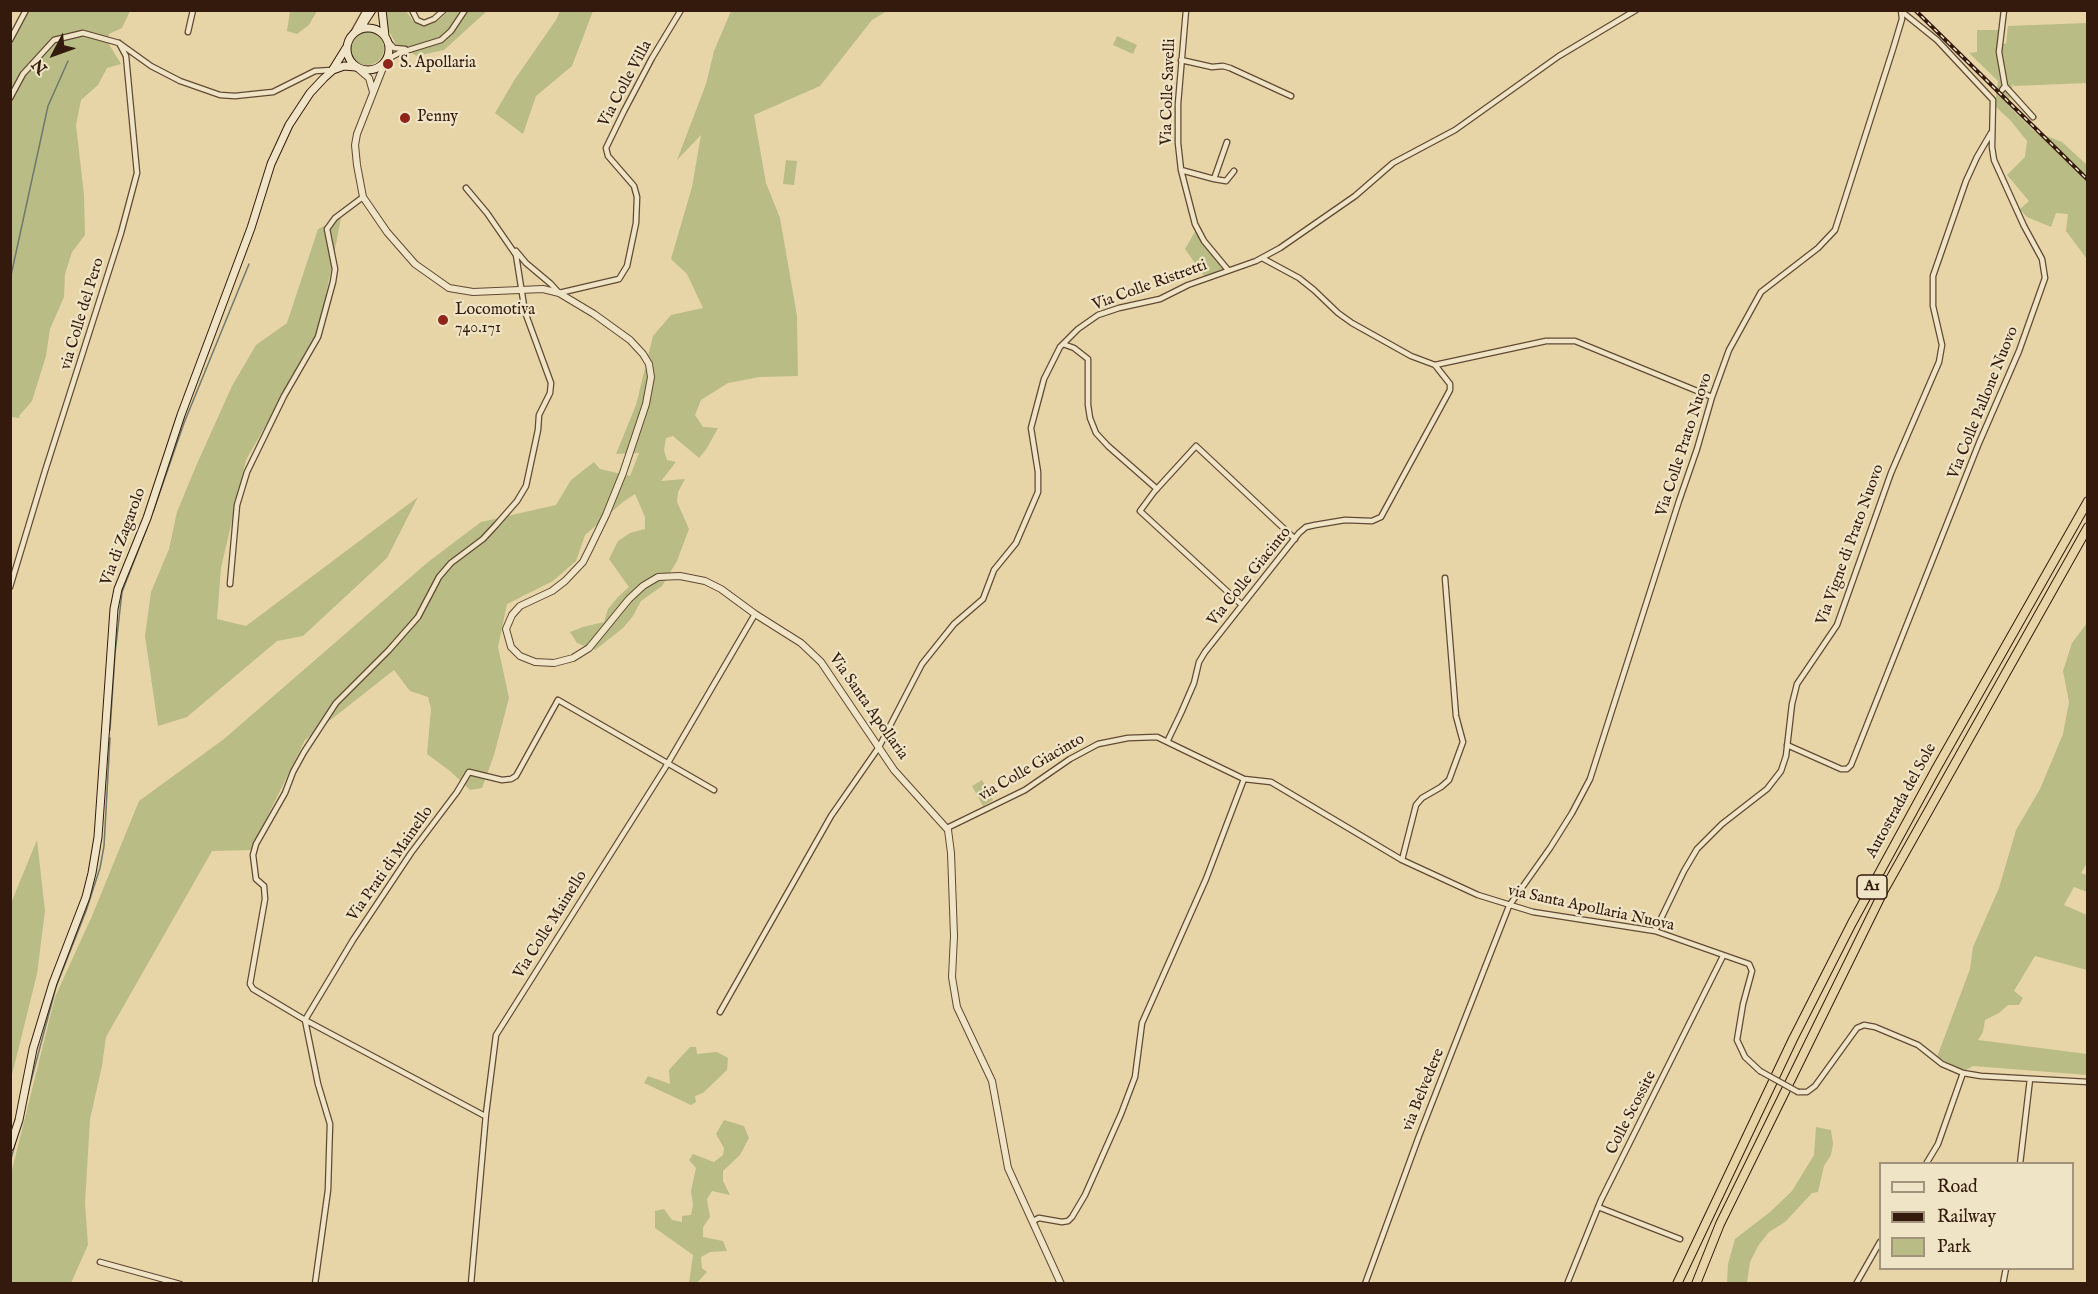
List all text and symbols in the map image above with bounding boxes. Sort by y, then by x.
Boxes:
north arrow [24,24,84,84]
street label: Via Colle Villa [595,38,657,130]
street label: Via Colle Savelli [1158,38,1180,146]
text: N [28,54,53,78]
place label: S. Apollaria [400,54,476,74]
marker: S. Apollaria [381,57,395,71]
place label: Penny [417,108,458,128]
marker: Penny [398,111,412,125]
street label: via Colle del Pero [57,256,109,372]
street label: Via Colle Ristretti [1090,256,1210,316]
place label: Locomotiva 740.171 [455,301,535,339]
marker: Locomotiva 740.171 [436,313,450,327]
street label: Via Colle Pallone Nuovo [1945,324,2023,482]
street label: Via Colle Prato Nuovo [1653,371,1717,519]
street label: Via Vigne di Prato Nuovo [1813,462,1889,628]
street label: Via di Zagarolo [97,486,151,588]
street label: Via Colle Giacinto [1204,523,1296,631]
street label: Via Santa Apollaria [824,650,912,764]
street label: via Colle Giacinto [976,730,1088,806]
street label: Autostrada del Sole [1863,740,1941,862]
street label: Via Prati di Mainello [344,803,438,925]
street label: Via Colle Mainello [510,867,592,983]
road number: A1 [1857,875,1887,899]
street label: via Santa Apollaria Nuova [1506,882,1676,936]
street label: via Belvedere [1399,1046,1449,1134]
street label: Colle Scossite [1603,1068,1661,1158]
legend [1879,1162,2074,1270]
text: Road [1937,1176,1978,1199]
text: Railway [1937,1206,1996,1229]
text: Park [1937,1236,1971,1259]

